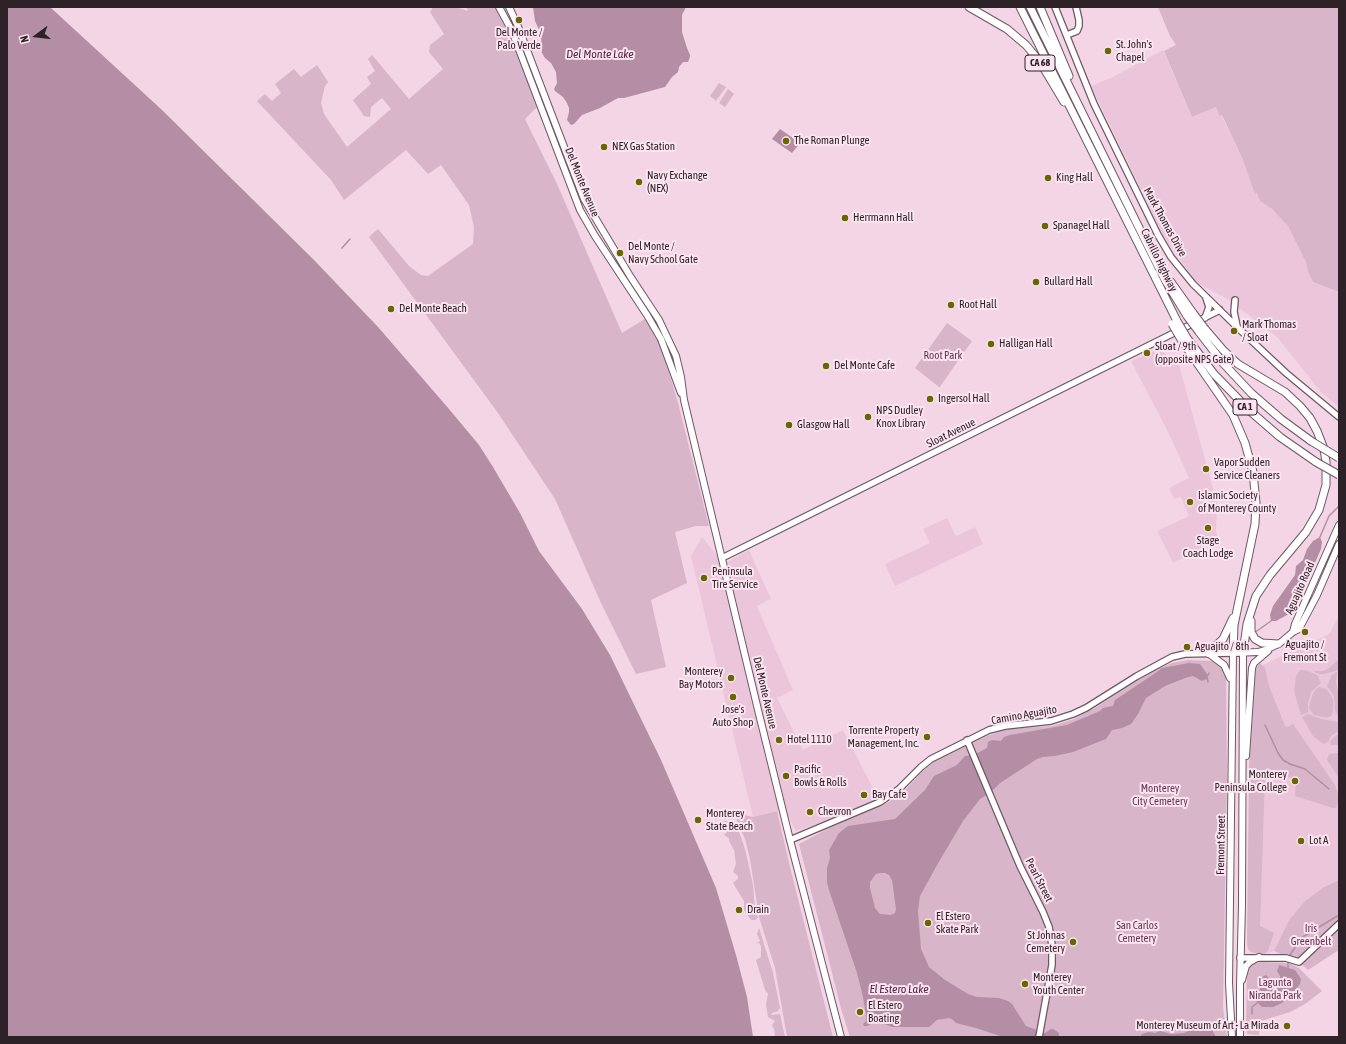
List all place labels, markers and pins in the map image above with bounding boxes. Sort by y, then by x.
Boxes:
marker: Del Monte / Palo Verde [514,15,524,25]
place label: Del Monte / Palo Verde [496,26,542,52]
place label: St. John's Chapel [1116,38,1152,64]
marker: St. John's Chapel [1103,46,1113,56]
place label: The Roman Plunge [794,134,869,148]
marker: The Roman Plunge [781,136,791,146]
place label: NEX Gas Station [612,140,675,154]
marker: NEX Gas Station [599,142,609,152]
place label: Navy Exchange (NEX) [647,169,708,195]
place label: King Hall [1056,171,1093,185]
marker: King Hall [1043,173,1053,183]
marker: Navy Exchange (NEX) [634,177,644,187]
place label: Herrmann Hall [853,211,913,225]
marker: Herrmann Hall [840,213,850,223]
place label: Spanagel Hall [1053,219,1110,233]
marker: Spanagel Hall [1040,221,1050,231]
place label: Del Monte / Navy School Gate [628,240,698,266]
marker: Del Monte / Navy School Gate [615,248,625,258]
place label: Bullard Hall [1044,275,1093,289]
marker: Bullard Hall [1031,277,1041,287]
place label: Root Hall [959,298,997,312]
marker: Root Hall [946,300,956,310]
place label: Del Monte Beach [399,302,467,316]
marker: Del Monte Beach [386,304,396,314]
place label: Mark Thomas / Sloat [1242,318,1296,344]
marker: Mark Thomas / Sloat [1229,326,1239,336]
place label: Halligan Hall [999,337,1053,351]
marker: Halligan Hall [986,339,996,349]
place label: Sloat / 9th (opposite NPS Gate) [1155,340,1234,366]
marker: Sloat / 9th (opposite NPS Gate) [1142,348,1152,358]
place label: Del Monte Cafe [834,359,895,373]
marker: Del Monte Cafe [821,361,831,371]
place label: Ingersol Hall [938,392,990,406]
marker: Ingersol Hall [925,394,935,404]
place label: NPS Dudley Knox Library [876,404,926,430]
marker: NPS Dudley Knox Library [863,412,873,422]
place label: Glasgow Hall [797,418,850,432]
marker: Glasgow Hall [784,420,794,430]
place label: Vapor Sudden Service Cleaners [1214,456,1280,482]
marker: Vapor Sudden Service Cleaners [1201,464,1211,474]
place label: Islamic Society of Monterey County [1198,489,1276,515]
marker: Islamic Society of Monterey County [1185,497,1195,507]
marker: Stage Coach Lodge [1203,523,1213,533]
place label: Stage Coach Lodge [1183,534,1233,560]
place label: Peninsula Tire Service [712,565,758,591]
marker: Peninsula Tire Service [699,573,709,583]
marker: Aguajito / Fremont St [1300,627,1310,637]
place label: Aguajito / Fremont St [1283,638,1327,664]
place label: Aguajito / 8th [1195,640,1249,654]
marker: Aguajito / 8th [1182,642,1192,652]
place label: Monterey Bay Motors [679,665,723,691]
marker: Monterey Bay Motors [726,673,736,683]
marker: Jose's Auto Shop [728,692,738,702]
place label: Jose's Auto Shop [713,703,753,729]
place label: Torrente Property Management, Inc. [848,724,919,750]
marker: Torrente Property Management, Inc. [922,732,932,742]
place label: Hotel 1110 [787,733,832,747]
marker: Hotel 1110 [774,735,784,745]
place label: Pacific Bowls & Rolls [794,763,847,789]
place label: Monterey Peninsula College [1214,768,1287,794]
marker: Pacific Bowls & Rolls [781,771,791,781]
marker: Monterey Peninsula College [1290,776,1300,786]
place label: Bay Cafe [872,788,906,802]
marker: Bay Cafe [859,790,869,800]
place label: Chevron [818,805,851,819]
place label: Monterey State Beach [706,807,753,833]
marker: Chevron [805,807,815,817]
marker: Monterey State Beach [693,815,703,825]
place label: Lot A [1309,834,1328,848]
marker: Lot A [1296,836,1306,846]
place label: Drain [747,903,769,917]
marker: Drain [734,905,744,915]
place label: El Estero Skate Park [936,910,979,936]
marker: El Estero Skate Park [923,918,933,928]
place label: St Johnas Cemetery [1026,929,1065,955]
marker: St Johnas Cemetery [1068,937,1078,947]
place label: Monterey Youth Center [1033,971,1084,997]
marker: Monterey Youth Center [1020,979,1030,989]
place label: El Estero Boating [868,999,902,1025]
marker: El Estero Boating [855,1007,865,1017]
place label: Monterey Museum of Art - La Mirada [1136,1019,1279,1033]
marker: Monterey Museum of Art - La Mirada [1282,1021,1292,1031]

